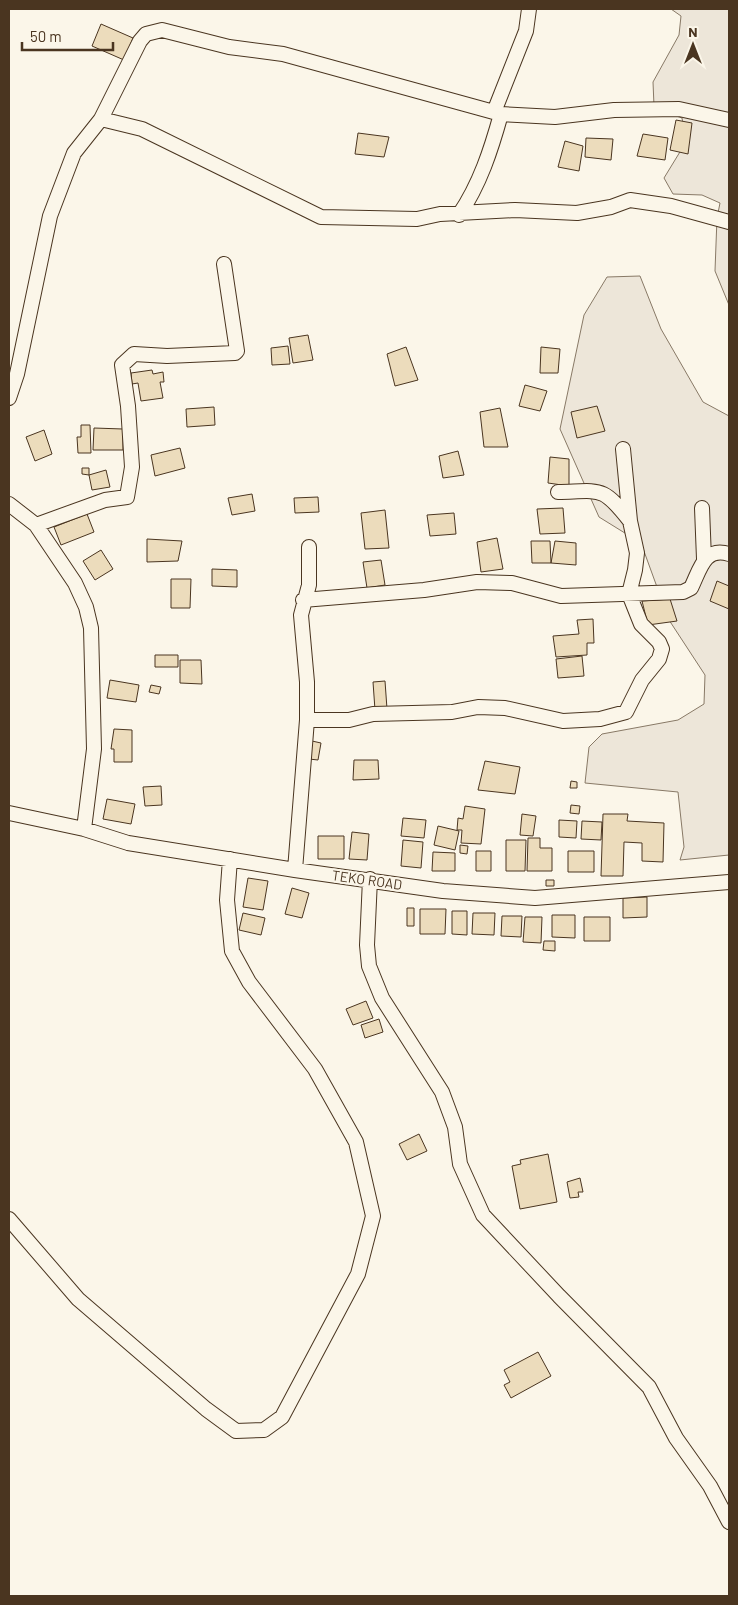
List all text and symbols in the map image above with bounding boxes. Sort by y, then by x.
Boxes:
scale bar [22,20,114,52]
north arrow [668,20,718,70]
text: N [688,23,698,40]
text: 50 m [30,27,62,45]
street label: TEKO ROAD [331,866,403,893]

